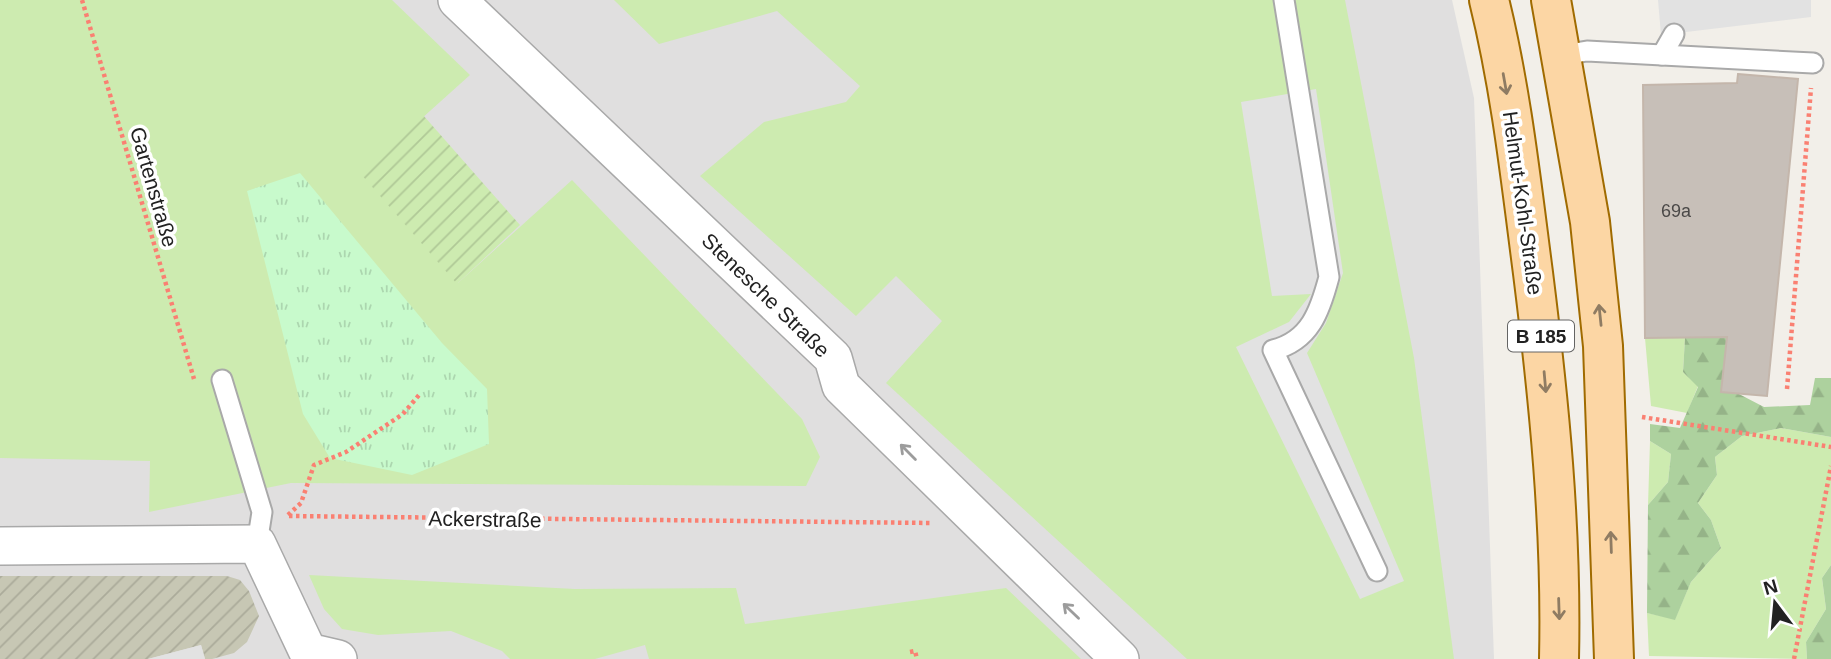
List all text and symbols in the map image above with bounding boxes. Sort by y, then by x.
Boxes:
one-way arrow [1499,72,1512,95]
street label: Helmut-Kohl-Straße [1499,110,1547,296]
street label: Gartenstraße [126,124,182,250]
house number: 69a [1661,201,1692,221]
street label: Stenesche Straße [698,228,834,362]
one-way arrow [1593,304,1606,326]
road number: B 185 [1508,320,1574,352]
one-way arrow [1539,370,1552,393]
one-way arrow [900,444,917,461]
street label: Ackerstraße [428,507,542,531]
one-way arrow [1604,531,1617,554]
north arrow [1740,568,1810,638]
text: N [1761,575,1780,599]
one-way arrow [1553,597,1566,620]
one-way arrow [1063,603,1080,620]

